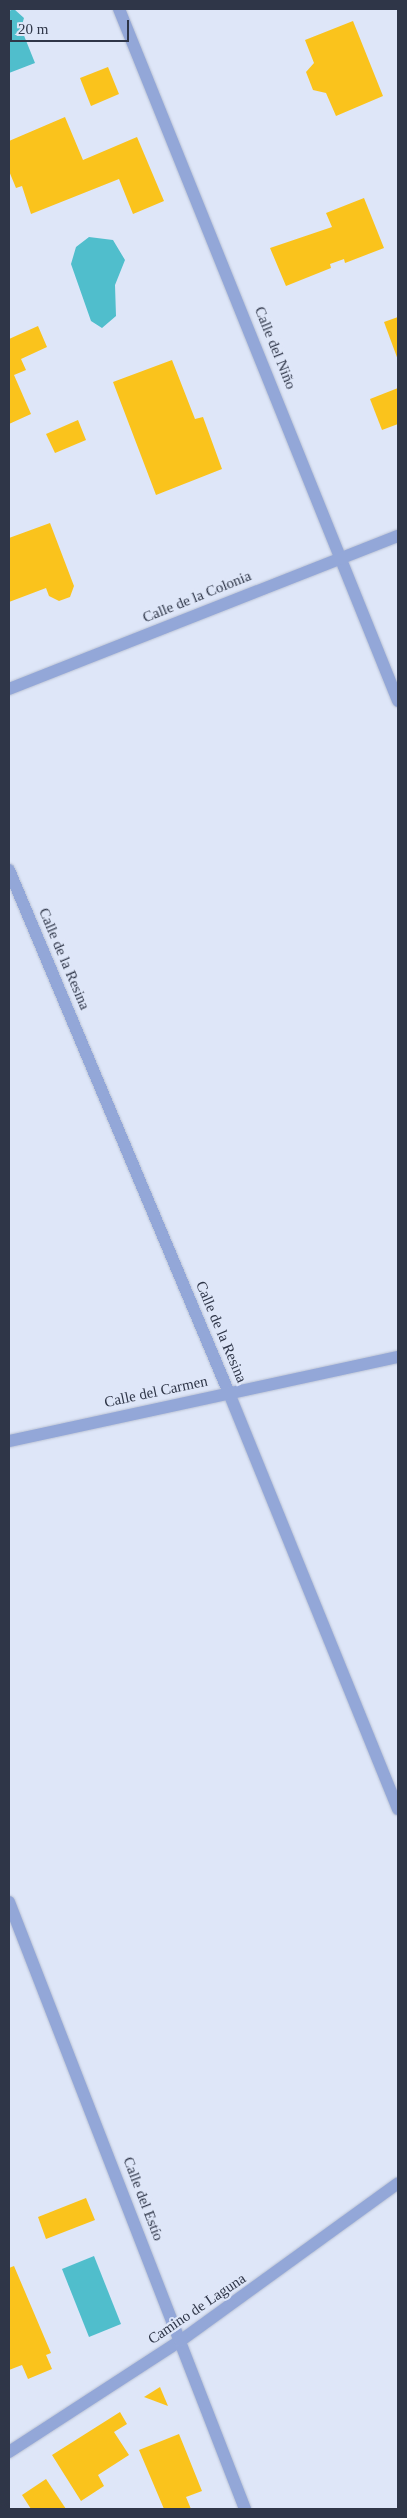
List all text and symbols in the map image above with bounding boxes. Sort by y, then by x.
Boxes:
scale bar [12,10,131,42]
text: 20 m [18,21,48,37]
street label: Calle del Niño [250,304,300,392]
street label: Calle de la Colonia [140,567,254,627]
street label: Calle de la Resina [34,905,94,1013]
street label: Calle de la Resina [191,1278,251,1386]
street label: Calle del Carmen [103,1372,209,1412]
street label: Calle del Estío [119,2155,167,2243]
street label: Camino de Laguna [145,2270,249,2348]

